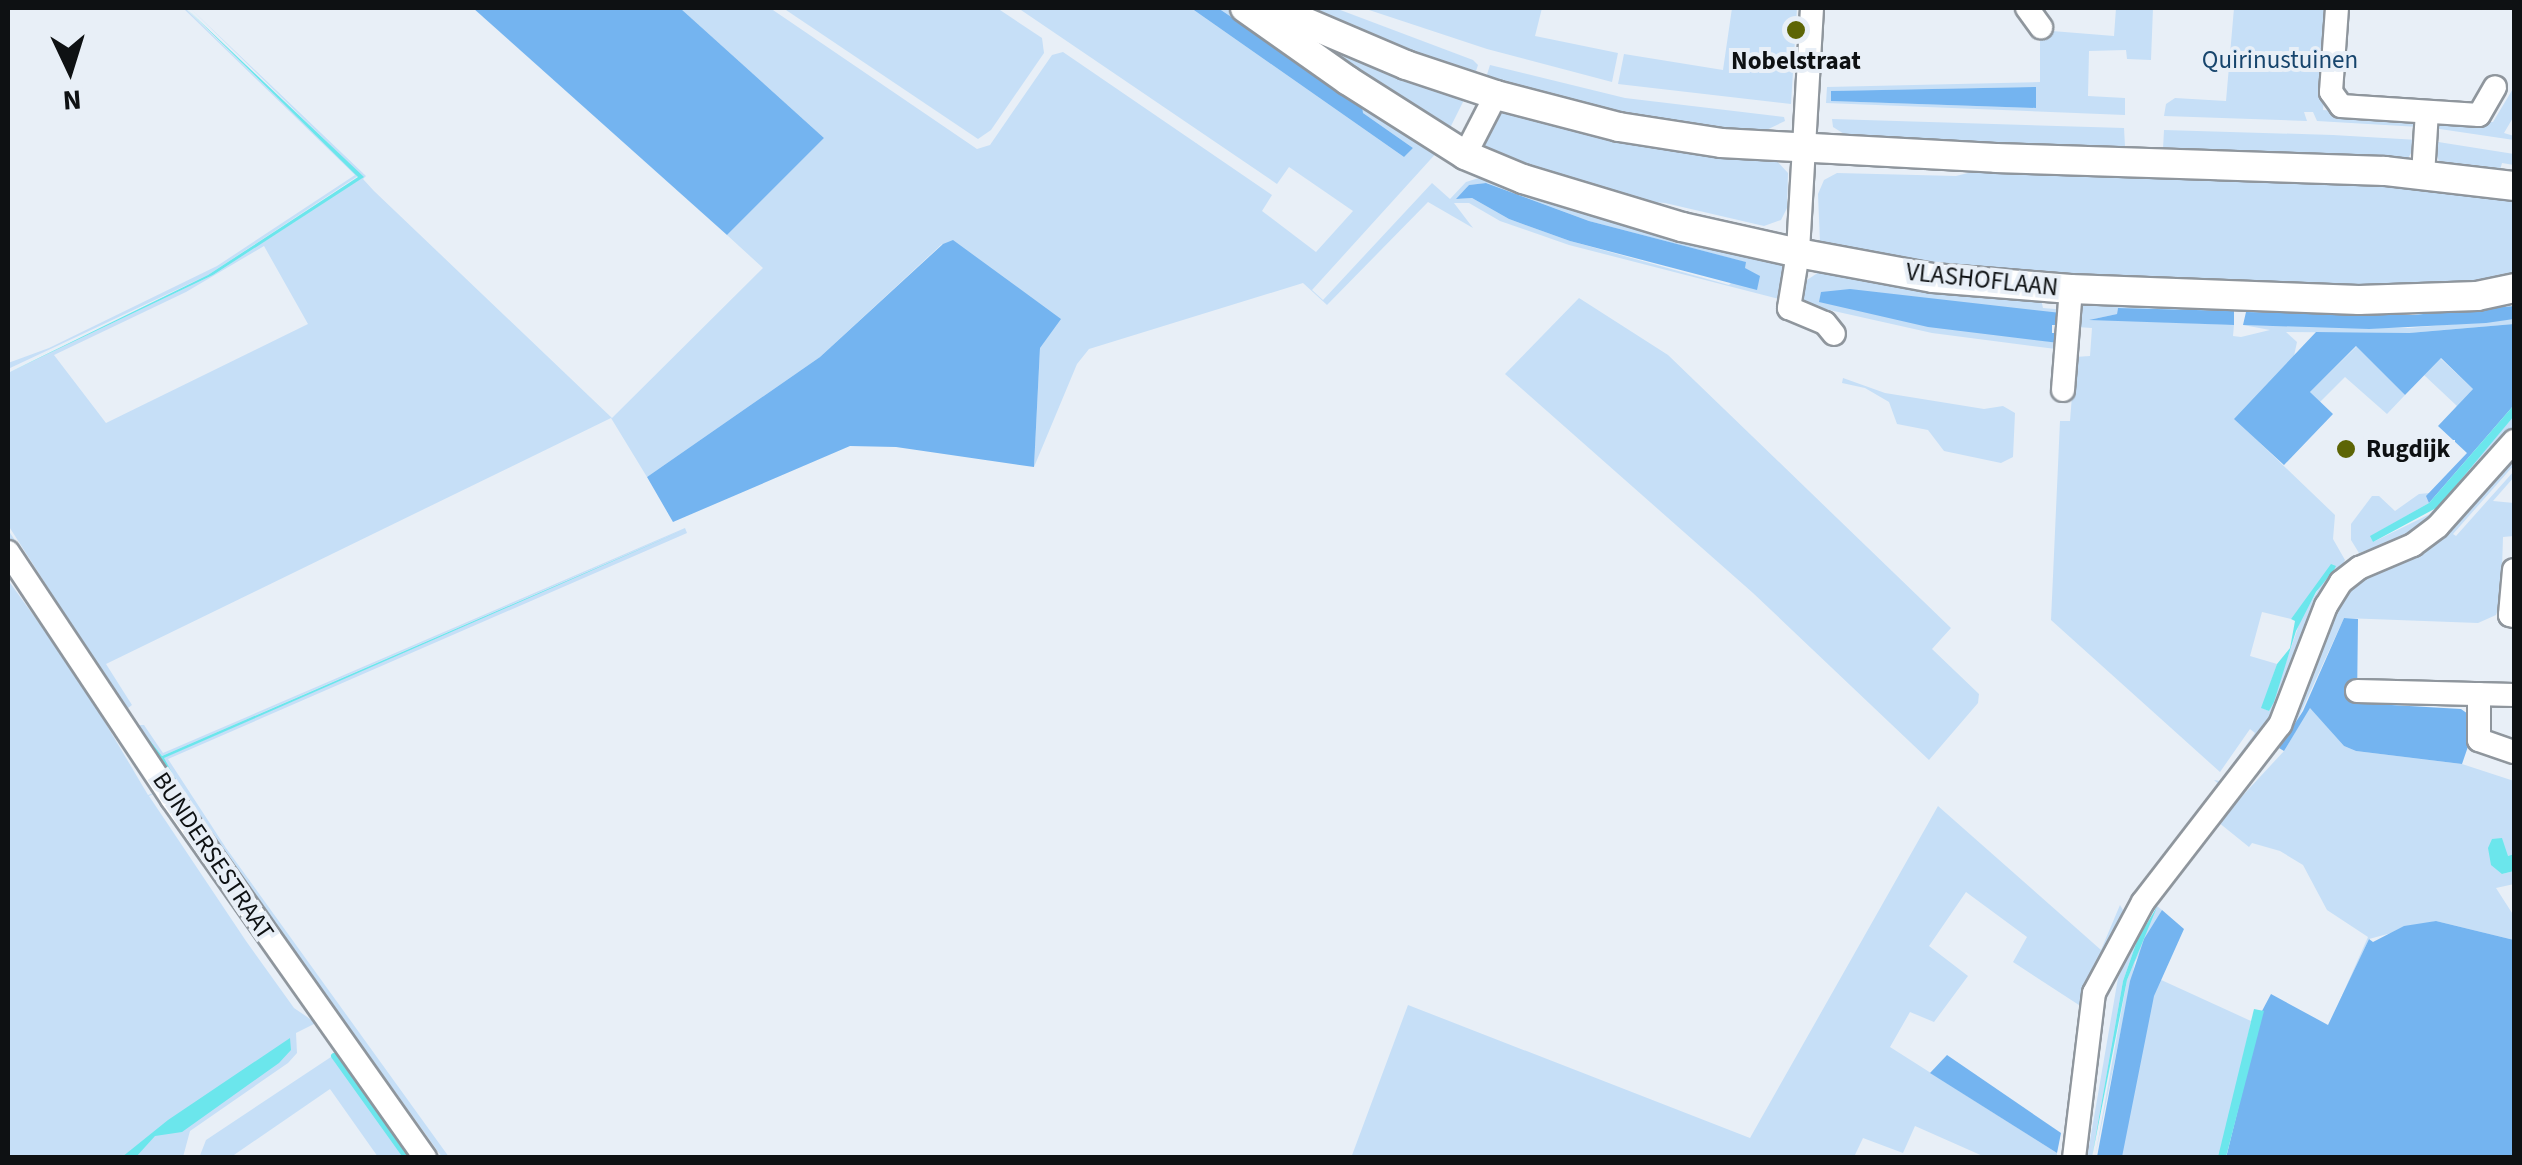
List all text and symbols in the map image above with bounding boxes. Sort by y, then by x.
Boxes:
marker: Nobelstraat [1785,19,1807,41]
north arrow [20,20,120,120]
park label: Quirinustuinen [2202,45,2358,75]
place label: Nobelstraat [1731,46,1861,76]
text: N [61,79,83,121]
street label: VLASHOFLAAN [1905,257,2059,303]
place label: Rugdijk [2366,434,2450,464]
marker: Rugdijk [2335,438,2357,460]
street label: BUNDERSESTRAAT [146,767,280,945]

